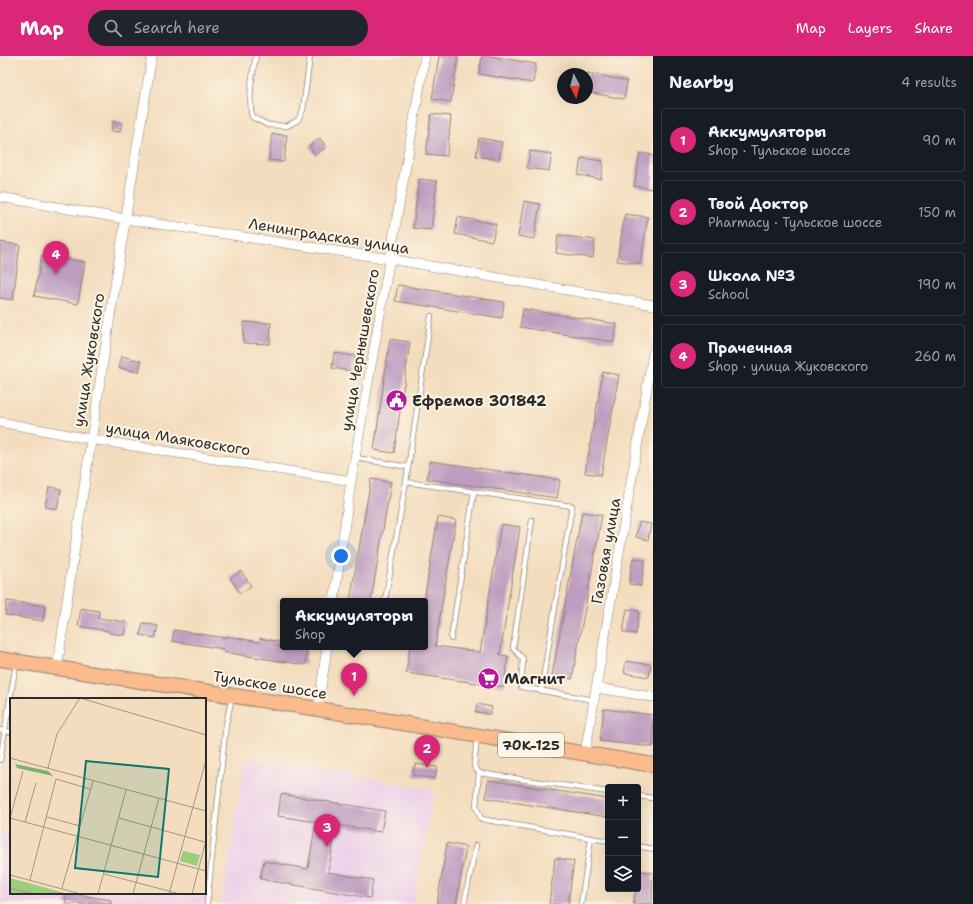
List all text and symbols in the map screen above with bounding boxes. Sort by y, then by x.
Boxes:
search box [88,10,368,46]
text: Map [20,16,64,41]
icon: search [102,17,124,39]
text: Search here [134,18,220,38]
text: Map [796,19,826,37]
text: Layers [848,19,892,37]
text: Share [914,19,953,37]
north arrow [557,68,593,104]
text: Nearby [669,71,734,93]
text: 4 results [901,74,957,91]
text: Аккумуляторы [708,122,826,142]
text: 1 [680,132,686,149]
text: 90 m [922,132,956,149]
text: Shop · Тульское шоссе [708,142,851,159]
text: Твой Доктор [708,194,808,214]
text: 2 [678,204,688,221]
text: 150 m [918,204,956,221]
street label: Ленинградская улица [247,213,411,259]
text: Pharmacy · Тульское шоссе [708,214,882,231]
pin: 4 [43,241,69,274]
text: Школа №3 [708,266,795,286]
street label: улица Чернышевского [336,267,384,433]
text: 3 [678,276,688,293]
text: 190 m [917,276,956,293]
text: School [708,286,749,303]
street label: улица Жуковского [69,292,109,428]
text: Прачечная [708,338,792,358]
text: 4 [678,348,688,365]
text: 260 m [914,348,956,365]
text: Shop · улица Жуковского [708,358,868,375]
public building icon: Ефремов 301842 [384,388,410,414]
place label: Ефремов 301842 [412,391,547,411]
street label: улица Маяковского [104,418,252,460]
street label: Газовая улица [587,496,625,606]
your location [331,546,351,566]
popup [280,598,428,650]
text: Аккумуляторы [295,606,413,626]
text: Shop [295,626,325,643]
pin: 1 [341,663,367,696]
street label: Тульское шоссе [212,666,328,704]
supermarket icon: Магнит [476,666,502,692]
place label: Магнит [504,669,565,689]
inset map [10,698,206,894]
road number: 70К-125 [498,733,564,757]
pin: 2 [414,735,440,768]
map controls [605,784,641,892]
button: + [605,784,641,820]
pin: 3 [314,814,340,847]
button: − [605,820,641,856]
button: layers [605,856,641,892]

